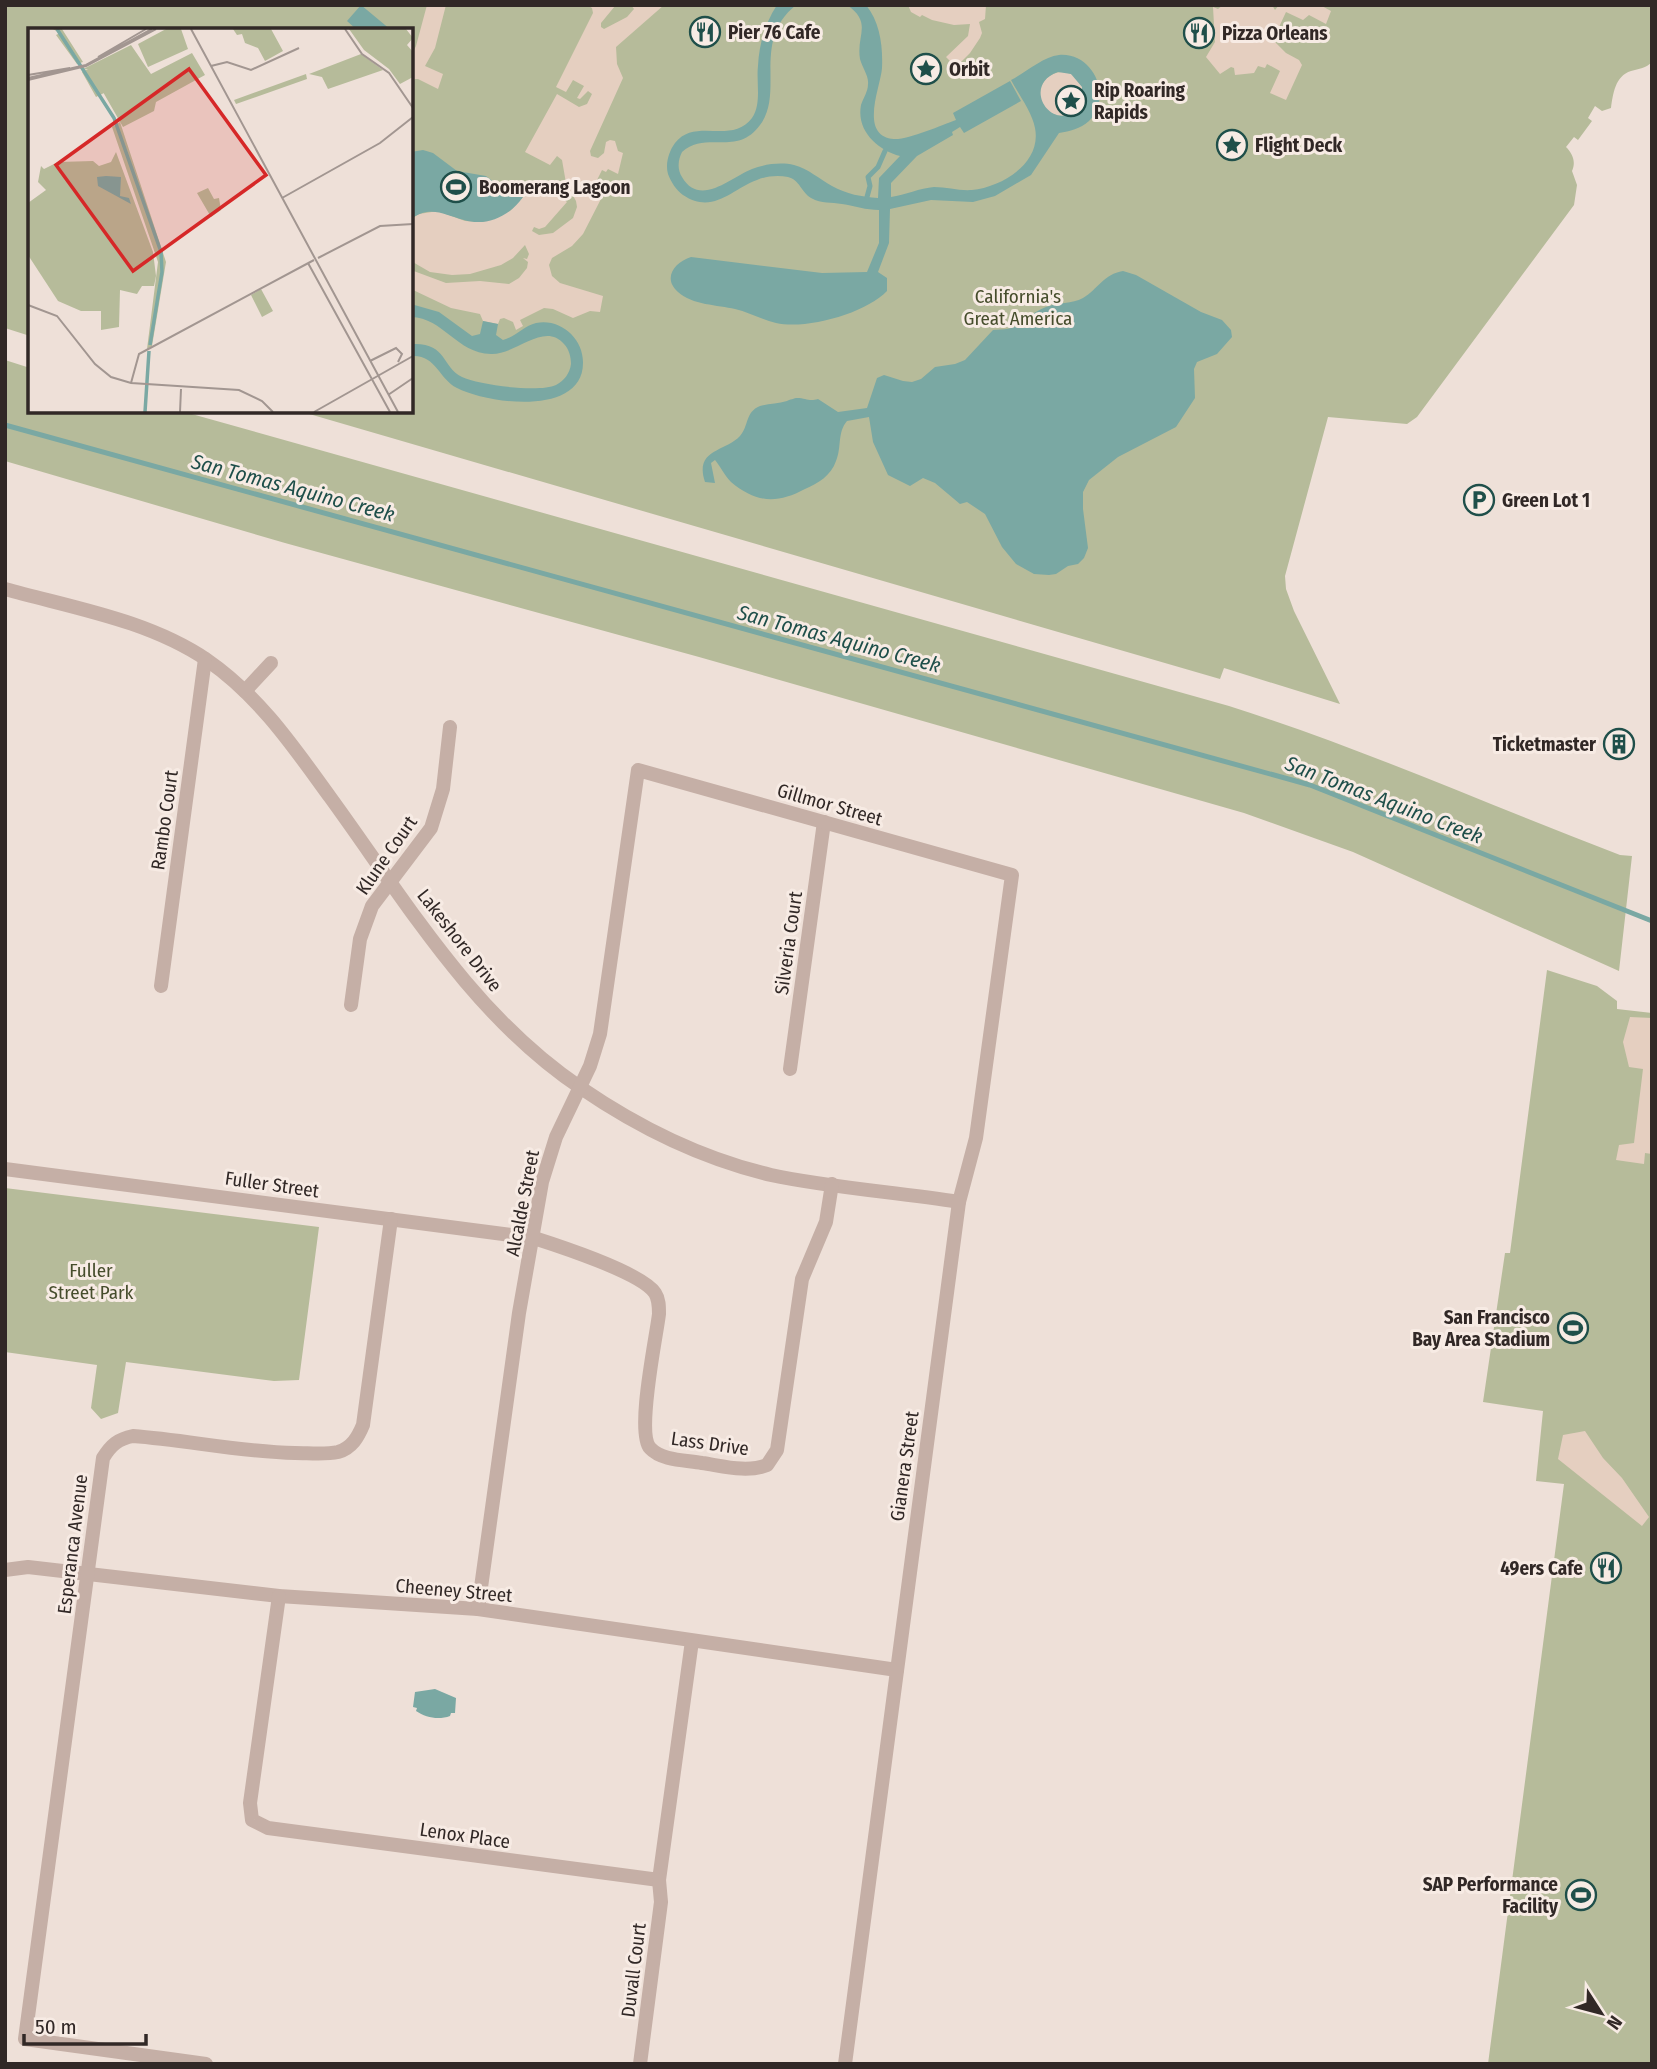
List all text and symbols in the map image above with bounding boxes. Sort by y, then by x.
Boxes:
restaurant icon: Pier 76 Cafe [688,15,722,49]
restaurant icon: Pizza Orleans [1182,16,1216,50]
place label: Pier 76 Cafe [728,21,821,44]
place label: Pizza Orleans [1222,22,1328,45]
inset map [28,28,413,413]
place icon: Orbit [909,52,943,86]
place label: Orbit [949,58,990,81]
place label: Rip Roaring Rapids [1094,79,1186,124]
place icon: Rip Roaring Rapids [1054,84,1088,118]
place icon: Flight Deck [1215,128,1249,162]
place label: Flight Deck [1255,134,1343,157]
sports icon: Boomerang Lagoon [439,170,473,204]
place label: Boomerang Lagoon [479,176,631,199]
park label: California's Great America [964,285,1072,330]
water label: San Tomas Aquino Creek [188,448,397,528]
parking icon: Green Lot 1 [1462,483,1496,517]
place label: Green Lot 1 [1502,489,1590,512]
water label: San Tomas Aquino Creek [734,599,943,679]
building icon: Ticketmaster [1602,727,1636,761]
place label: Ticketmaster [1493,733,1597,756]
water label: San Tomas Aquino Creek [1281,750,1486,850]
street label: Rambo Court [146,768,183,872]
street label: Gillmor Street [775,779,886,831]
street label: Klune Court [351,811,422,899]
street label: Lakeshore Drive [412,884,507,996]
street label: Silveria Court [770,889,807,996]
street label: Alcalde Street [501,1147,544,1258]
street label: Fuller Street [223,1167,321,1203]
park label: Fuller Street Park [49,1259,134,1304]
place label: San Francisco Bay Area Stadium [1412,1306,1550,1351]
sports icon: San Francisco Bay Area Stadium [1556,1311,1590,1345]
street label: Gianera Street [885,1409,924,1523]
street label: Lass Drive [670,1427,750,1460]
street label: Esperanca Avenue [53,1473,92,1615]
restaurant icon: 49ers Cafe [1589,1551,1623,1585]
place label: 49ers Cafe [1500,1557,1583,1580]
street label: Cheeney Street [395,1574,514,1607]
street label: Lenox Place [418,1818,512,1853]
place label: SAP Performance Facility [1423,1873,1559,1918]
sports icon: SAP Performance Facility [1564,1878,1598,1912]
street label: Duvall Court [616,1921,651,2019]
north arrow [1566,1978,1636,2048]
scale bar [24,2002,147,2046]
text: N [1602,2011,1627,2034]
text: 50 m [35,2014,77,2040]

